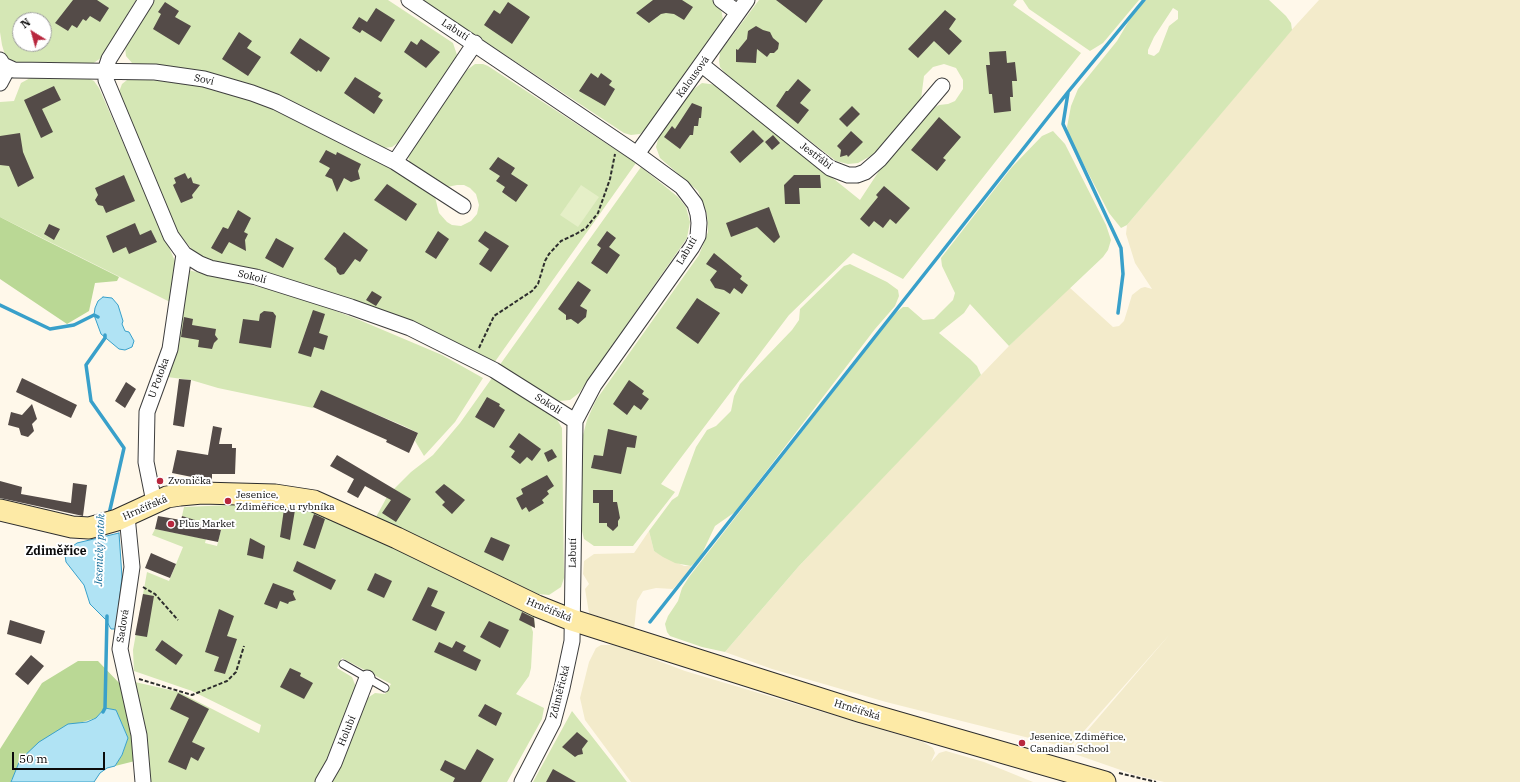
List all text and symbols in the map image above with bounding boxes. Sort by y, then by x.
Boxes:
north arrow [12,12,52,52]
text: N [18,15,33,31]
street label: Labutí [439,17,471,43]
street label: Kalousová [674,54,712,100]
street label: Soví [193,72,215,88]
street label: Jestřábí [798,140,834,172]
street label: Labutí [674,235,700,267]
street label: Sokolí [236,268,268,286]
street label: U Potoka [146,356,172,400]
street label: Sokolí [533,391,563,417]
place label: Zvonička [168,475,211,487]
marker: Zvonička [155,476,165,486]
place label: Jesenice, Zdiměřice, u rybníka [236,489,335,512]
street label: Hrnčířská [121,493,169,523]
marker: Jesenice, Zdiměřice, u rybníka [223,496,233,506]
water label: Jesenický potok [92,514,108,586]
place label: Plus Market [179,518,235,530]
marker: Plus Market [166,519,176,529]
street label: Labutí [567,538,579,568]
district label: Zdiměřice [26,545,86,559]
street label: Hrnčířská [525,596,573,624]
street label: Sadová [114,608,132,644]
street label: Zdiměřická [548,664,572,720]
street label: Hrnčířská [832,697,882,723]
street label: Holubí [335,714,359,748]
place label: Jesenice, Zdiměřice, Canadian School [1030,731,1126,754]
marker: Jesenice, Zdiměřice, Canadian School [1017,738,1027,748]
scale bar [14,744,107,770]
text: 50 m [19,751,48,766]

